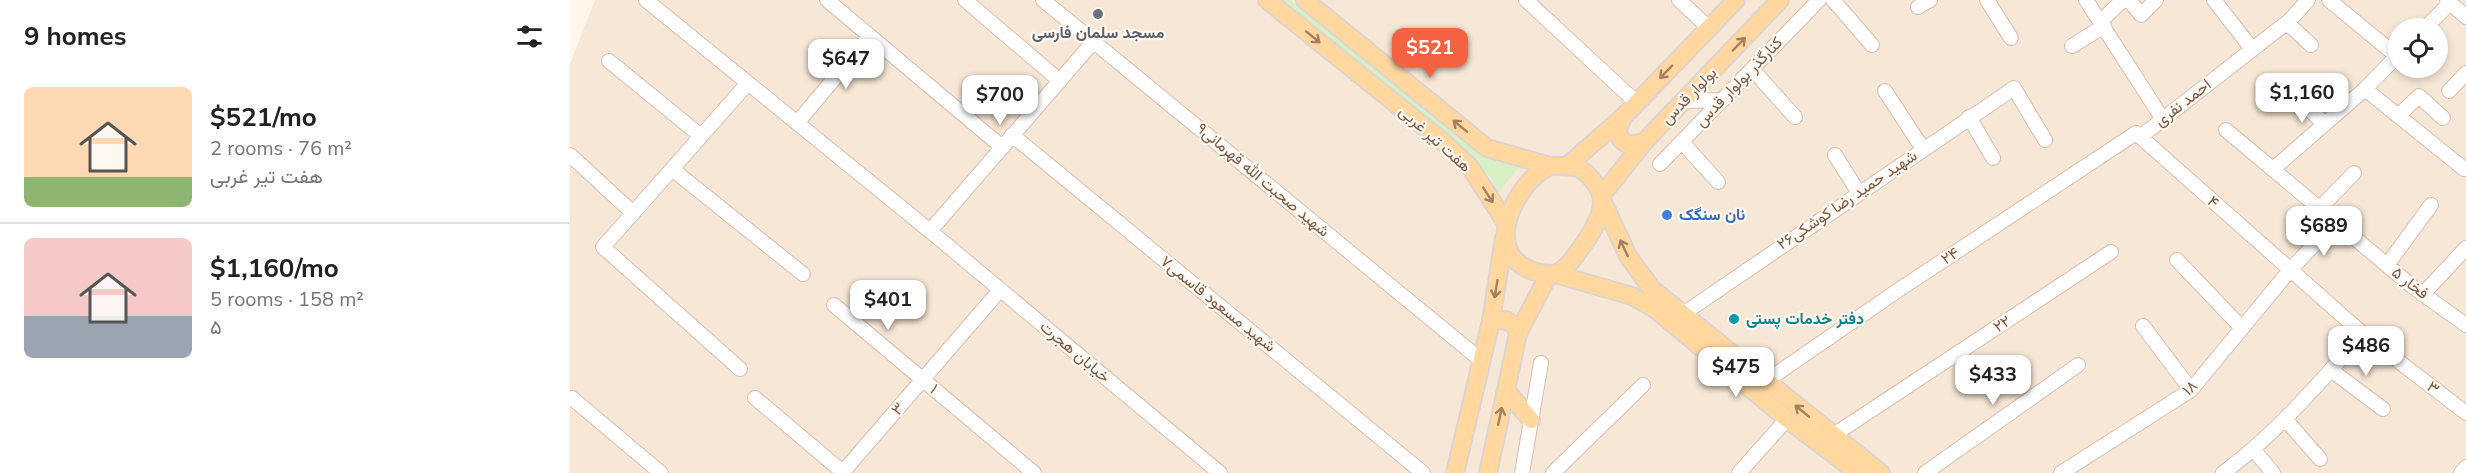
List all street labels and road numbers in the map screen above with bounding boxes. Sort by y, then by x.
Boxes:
street label: کنارگذر بولوار قدس [1690,32,1788,132]
street label: بولوار قدس [1656,63,1722,129]
street label: احمد نفری [2150,74,2216,132]
street label: هفت تیر غربی [1394,101,1476,177]
street label: شهید صحبت الله قهرمانی۹ [1192,118,1334,242]
street label: شهید حمید رضا کوشکی۲۶ [1773,145,1921,255]
street label: ۴ [2202,191,2224,213]
street label: ۲۴ [1937,242,1963,270]
street label: شهید مسعود قاسمی۷ [1156,251,1280,357]
street label: فخار ۵ [2387,262,2433,304]
street label: ۲۲ [1989,310,2015,338]
street label: خیابان هجرت [1035,316,1115,388]
street label: ۱۸ [2177,375,2203,401]
street label: ۳ [2422,376,2444,400]
street label: ۱ [925,379,943,399]
street label: ۳ [886,398,910,420]

